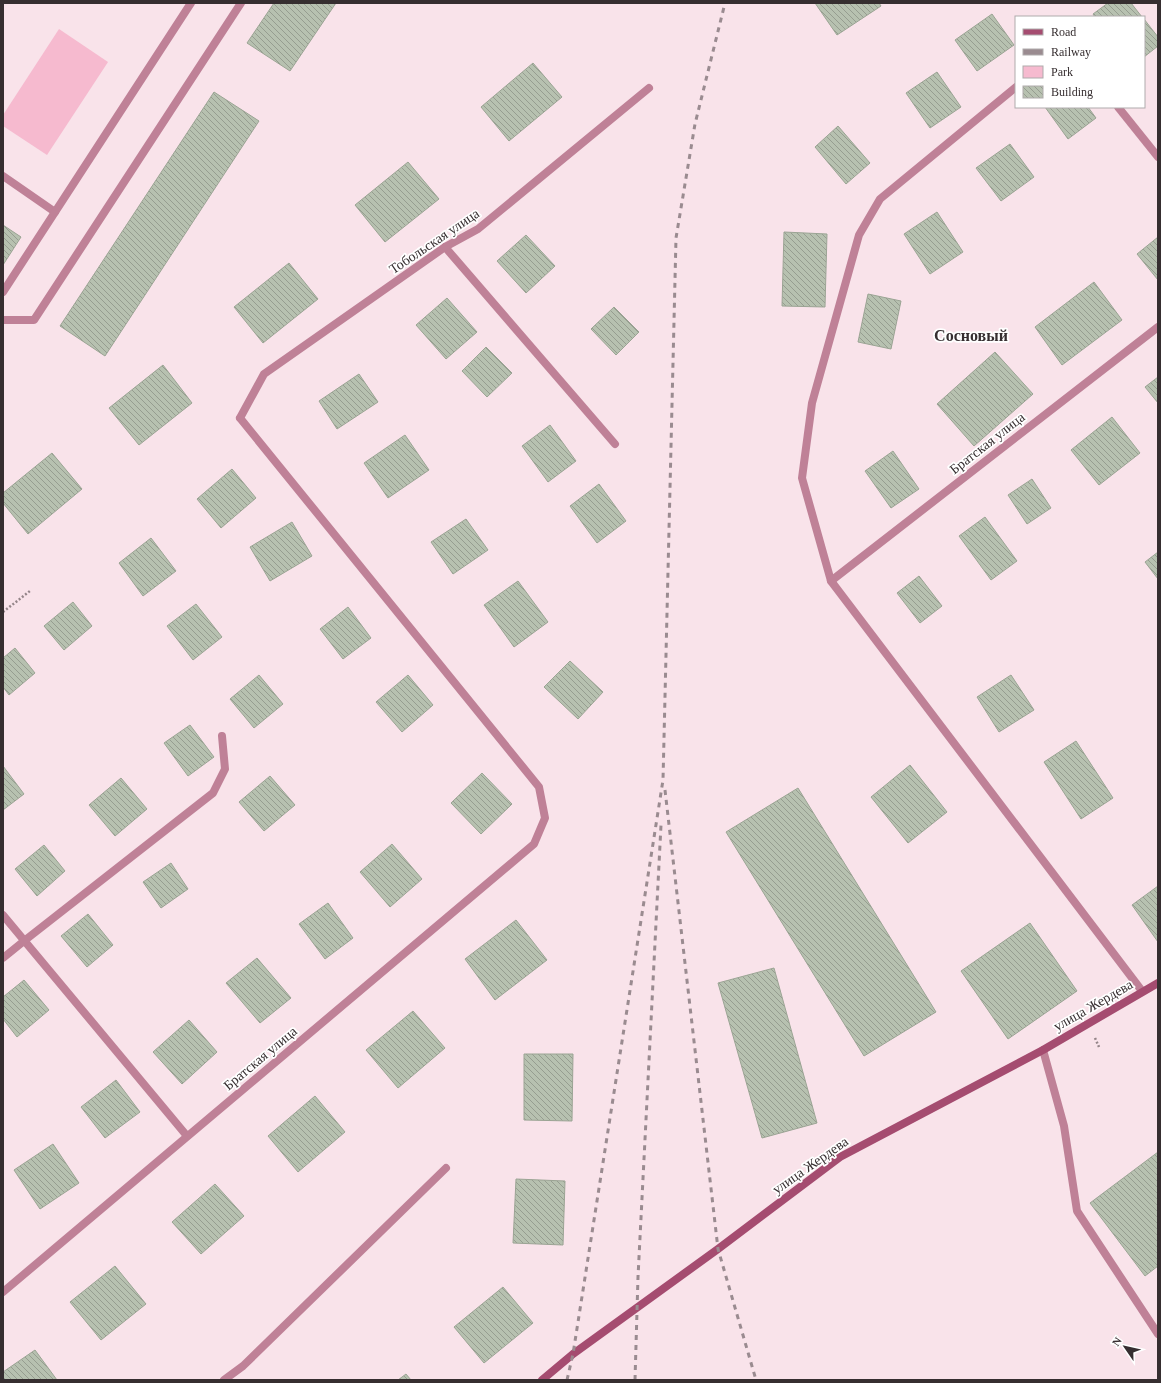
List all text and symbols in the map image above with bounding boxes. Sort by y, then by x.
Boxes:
legend [1015,16,1145,108]
text: Road [1051,25,1076,39]
text: Railway [1051,45,1091,59]
text: Park [1051,65,1073,79]
text: Building [1051,85,1093,99]
street label: Тобольская улица [386,205,483,277]
district label: Сосновый [934,327,1008,344]
street label: Братская улица [947,409,1028,477]
street label: улица Жердева [1051,976,1136,1034]
street label: Братская улица [221,1023,300,1093]
street label: улица Жердева [770,1133,852,1197]
north arrow [1105,1327,1145,1367]
text: N [1110,1335,1124,1348]

